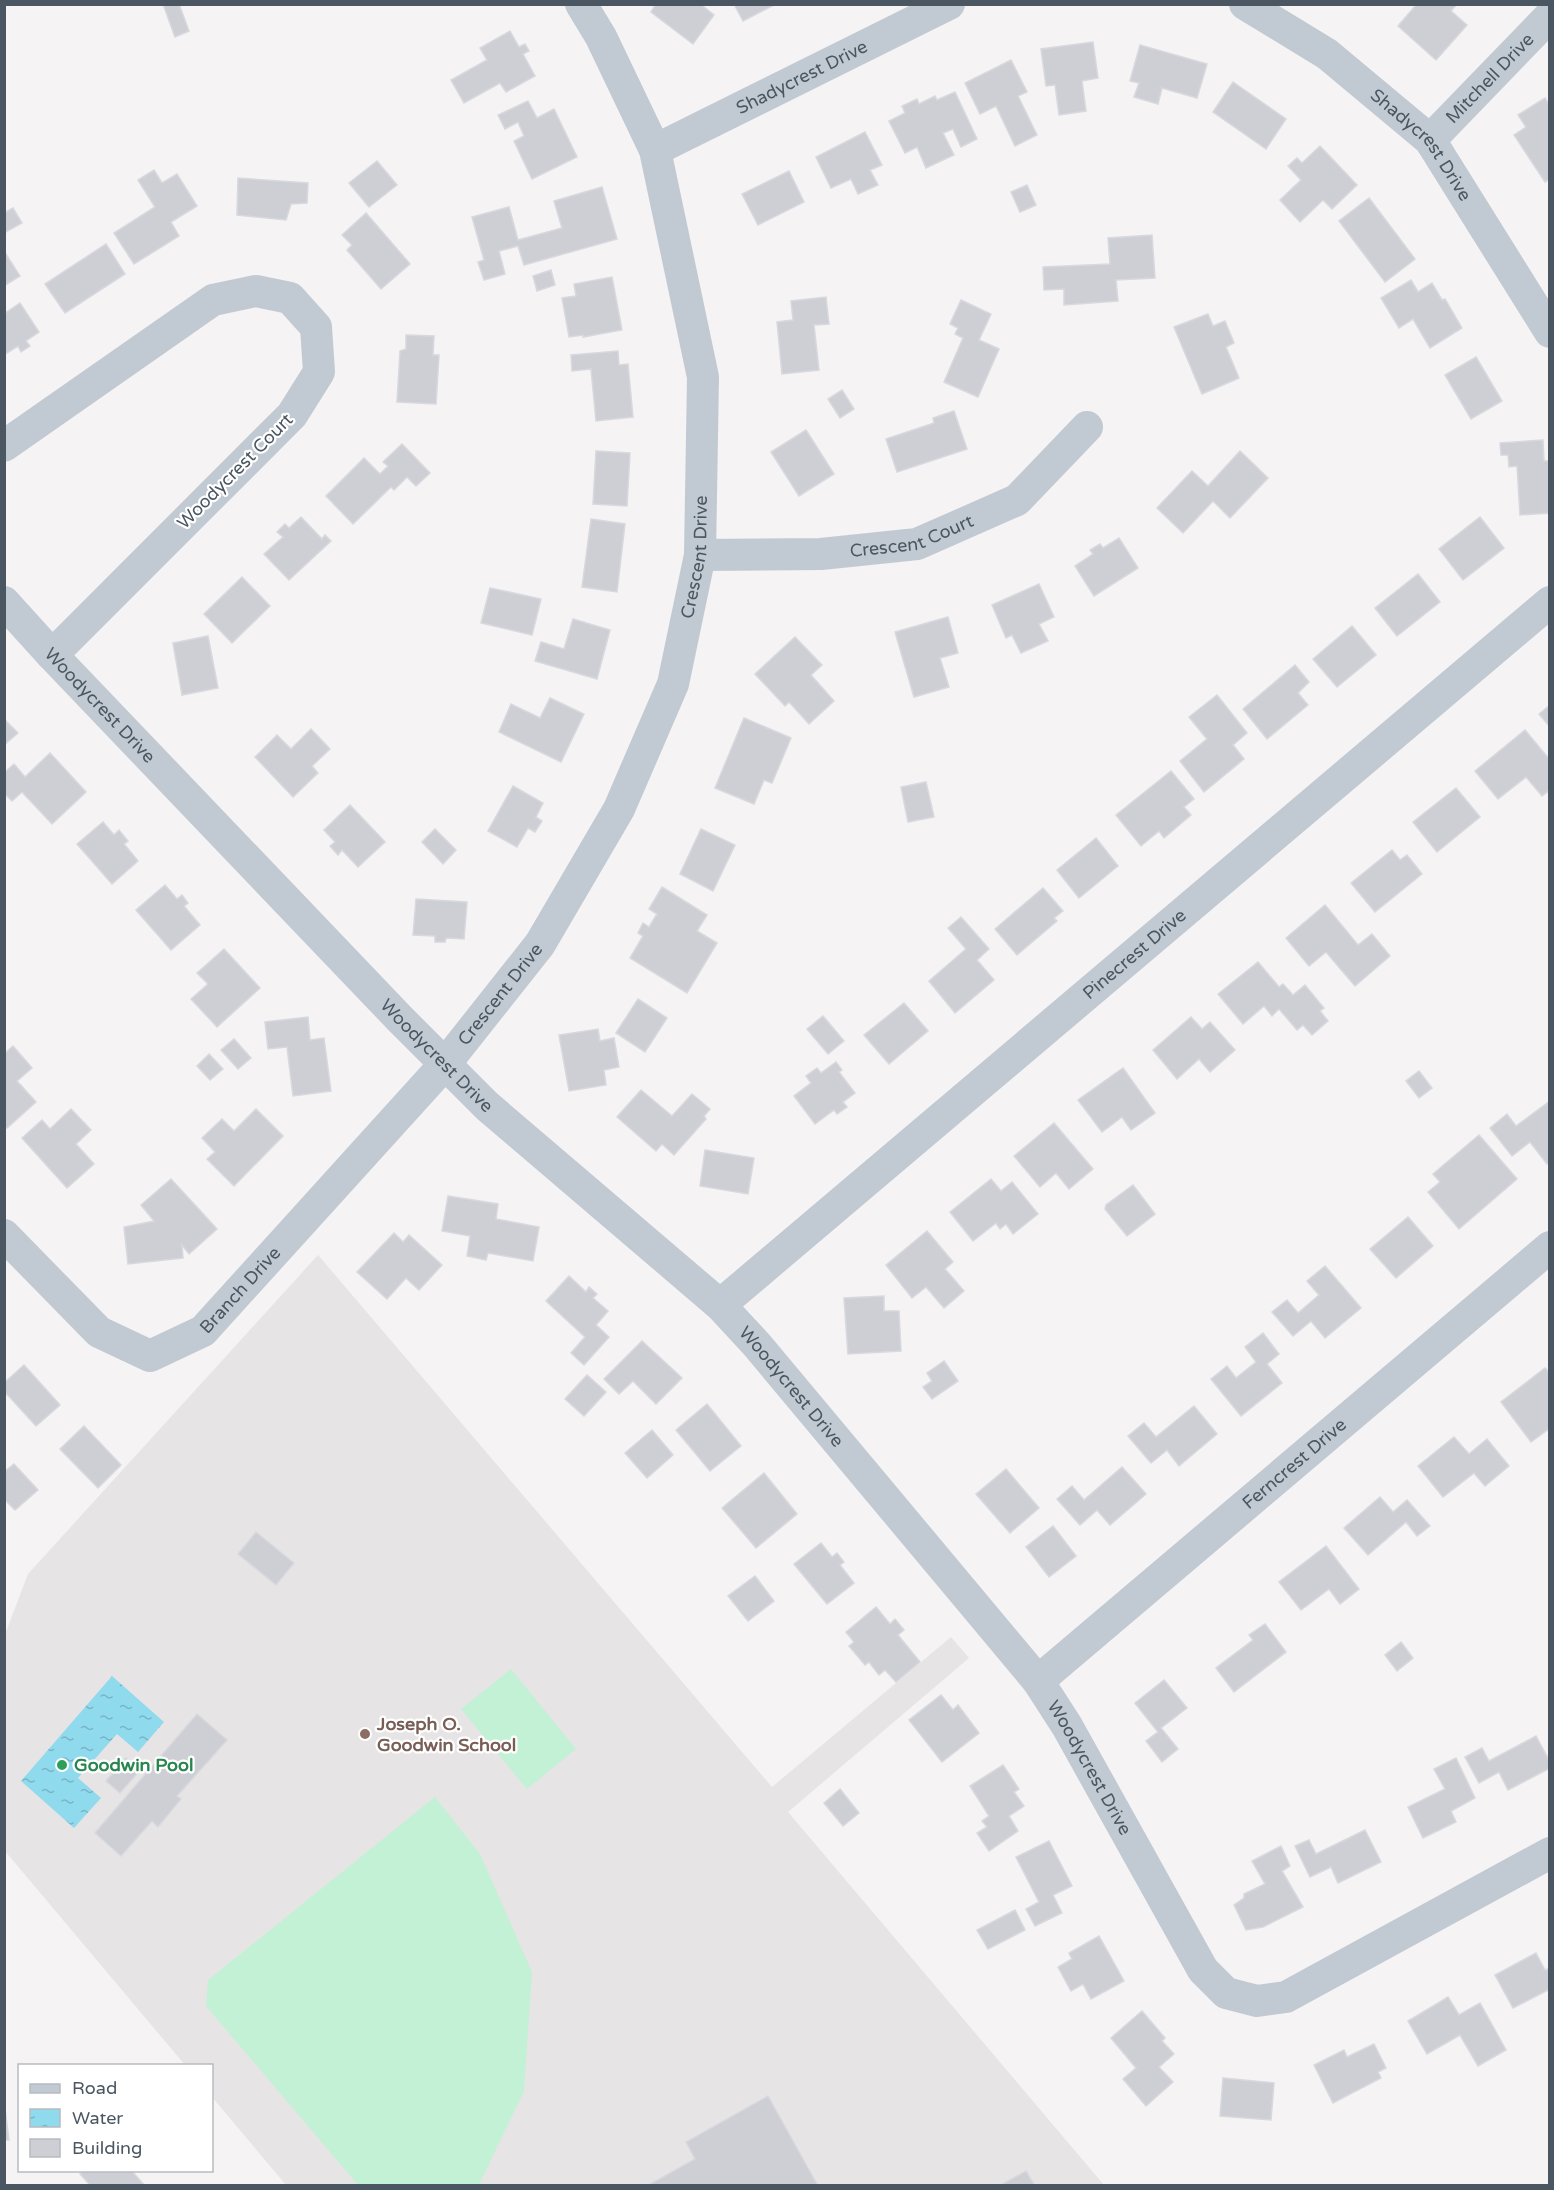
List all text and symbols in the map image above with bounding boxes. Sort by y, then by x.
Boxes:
street label: Mitchell Drive [1441,28,1538,128]
street label: Shadycrest Drive [733,35,871,119]
street label: Shadycrest Drive [1366,84,1476,205]
street label: Woodycrest Court [173,408,298,533]
street label: Crescent Drive [676,495,712,621]
street label: Crescent Court [849,510,977,562]
street label: Woodycrest Drive [40,643,160,767]
street label: Pinecrest Drive [1078,904,1191,1004]
street label: Crescent Drive [453,939,547,1050]
street label: Woodycrest Drive [376,994,498,1117]
street label: Branch Drive [195,1242,285,1338]
street label: Woodycrest Drive [734,1322,849,1451]
street label: Ferncrest Drive [1238,1414,1351,1514]
street label: Woodycrest Drive [1042,1696,1136,1839]
place label: Joseph O. Goodwin School [376,1713,516,1756]
marker: Joseph O. Goodwin School [358,1727,372,1741]
place label: Goodwin Pool [74,1754,193,1776]
marker: Goodwin Pool [55,1758,69,1772]
legend [18,2064,213,2172]
text: Road [72,2077,117,2099]
text: Water [72,2107,123,2129]
text: Building [72,2137,142,2159]

